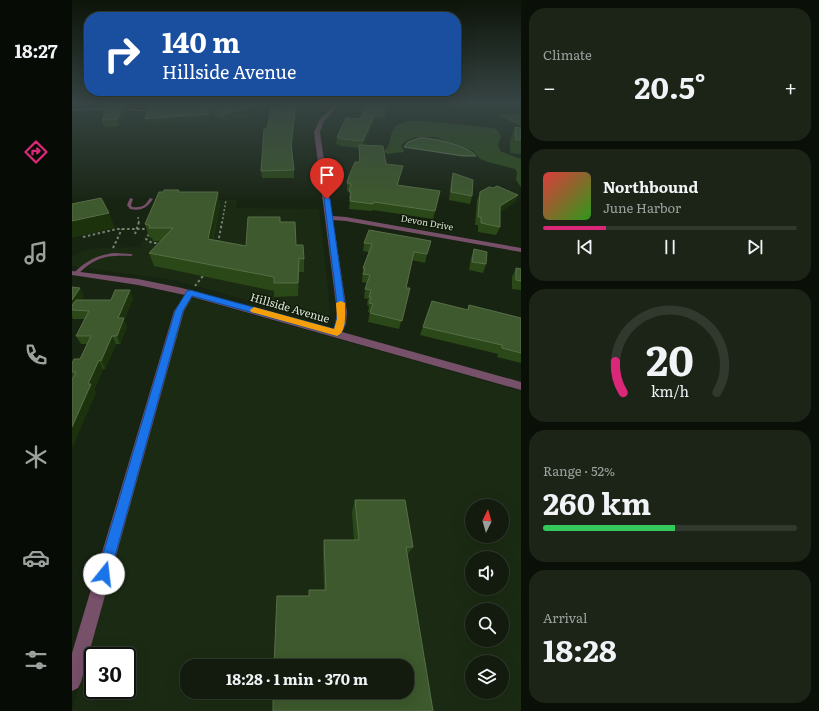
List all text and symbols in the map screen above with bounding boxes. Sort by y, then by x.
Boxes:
text: 140 m [162,20,240,62]
icon: right [96,28,148,80]
text: 18:27 [14,37,58,64]
text: Climate [543,45,592,64]
text: Hillside Avenue [162,58,296,85]
text: 20.5° [634,64,706,108]
text: − [543,70,556,103]
text: + [784,70,797,103]
icon: directions [22,138,50,166]
pin [310,158,344,199]
icon: arrive [316,164,338,186]
text: Northbound [603,175,698,198]
text: June Harbor [603,198,681,217]
street label: Devon Drive [400,211,455,234]
icon: previous [574,236,596,258]
icon: pause [659,236,681,258]
icon: next [744,236,766,258]
icon: music [22,239,50,267]
street label: Hillside Avenue [249,288,332,326]
text: 20 [646,327,694,389]
icon: phone [22,341,50,369]
text: km/h [651,380,690,401]
icon: climate [22,443,50,471]
text: Range · 52% [543,461,615,480]
text: 260 km [543,480,651,524]
north arrow [465,499,509,543]
map controls [465,499,509,699]
icon: car [22,544,50,572]
button: sound [465,551,509,595]
position arrow [83,553,125,595]
button: search [465,603,509,647]
text: Arrival [543,608,587,627]
text: 18:28 [543,627,617,671]
icon: filters [22,646,50,674]
speed limit sign: 30 [84,647,136,699]
button: layers [465,655,509,699]
text: 18:28 · 1 min · 370 m [226,667,368,690]

